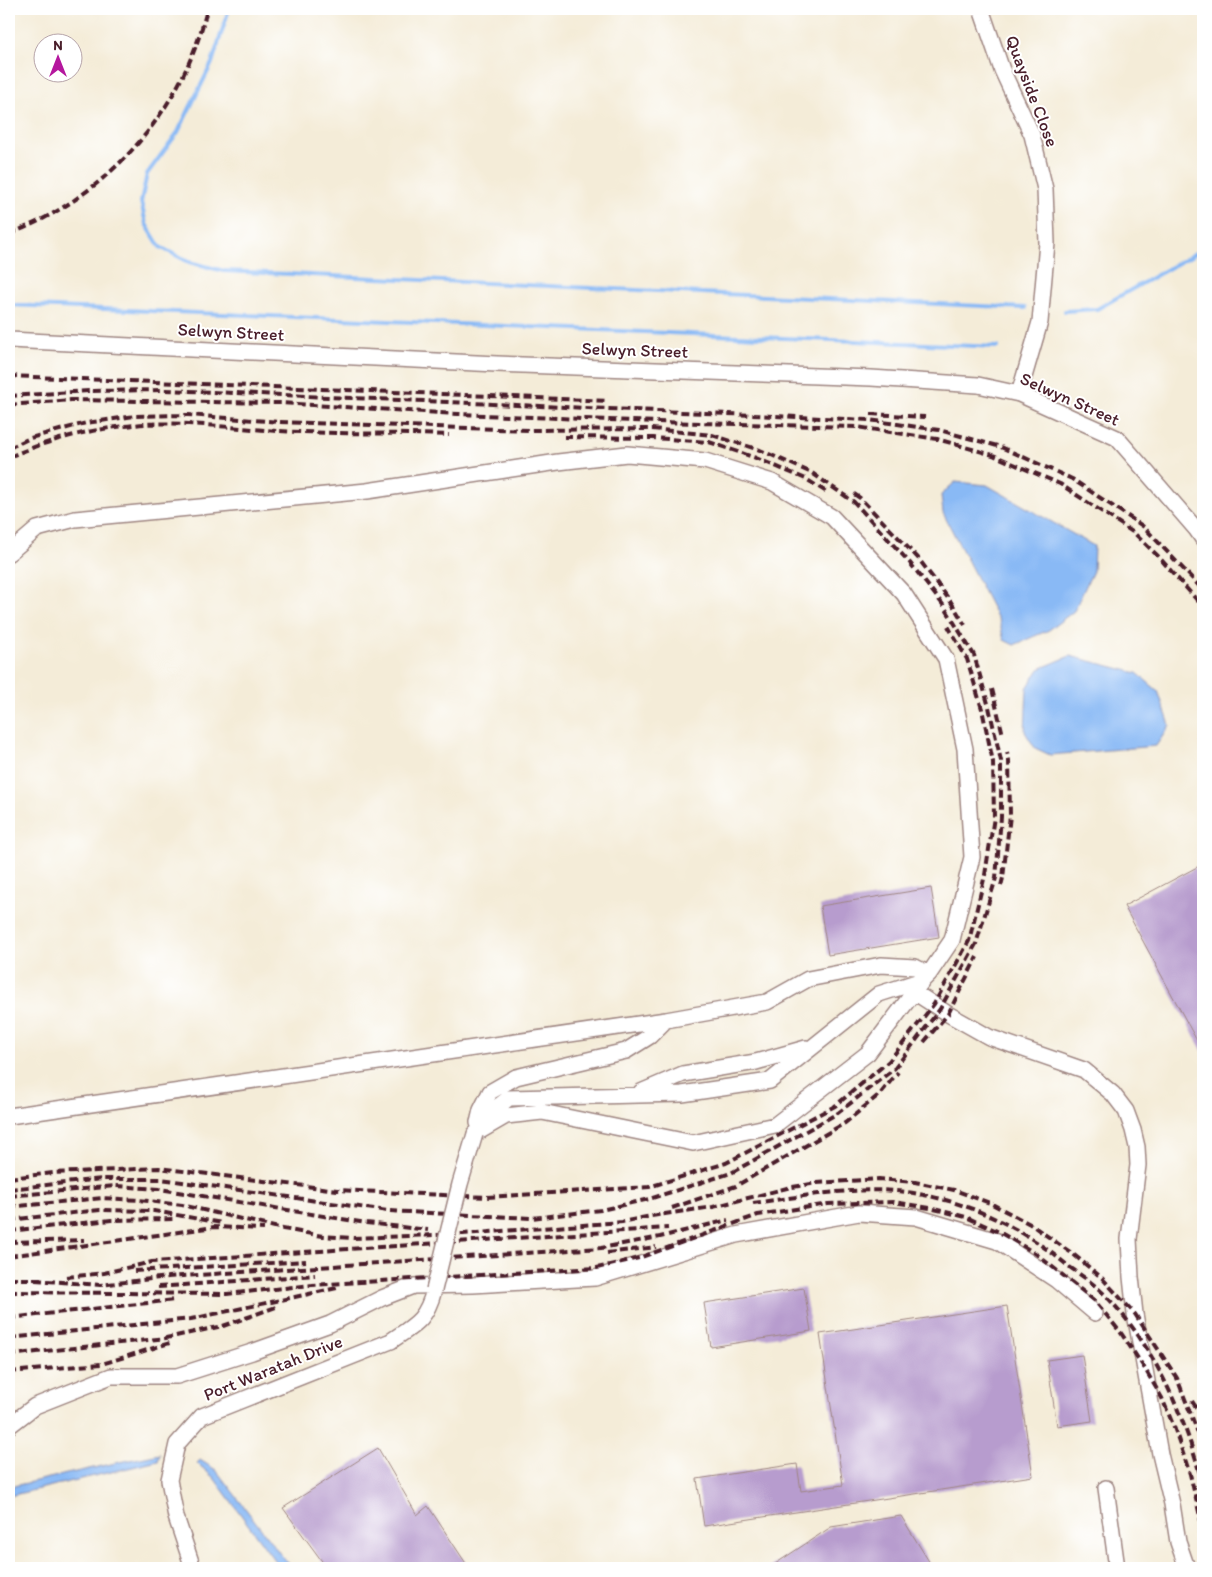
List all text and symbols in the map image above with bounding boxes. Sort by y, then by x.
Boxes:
north arrow [32,32,82,82]
street label: Quayside Close [1001,32,1063,150]
text: N [53,37,63,54]
street label: Selwyn Street [177,318,285,346]
street label: Selwyn Street [581,337,689,363]
street label: Selwyn Street [1017,367,1123,431]
street label: Port Waratah Drive [200,1330,346,1406]

